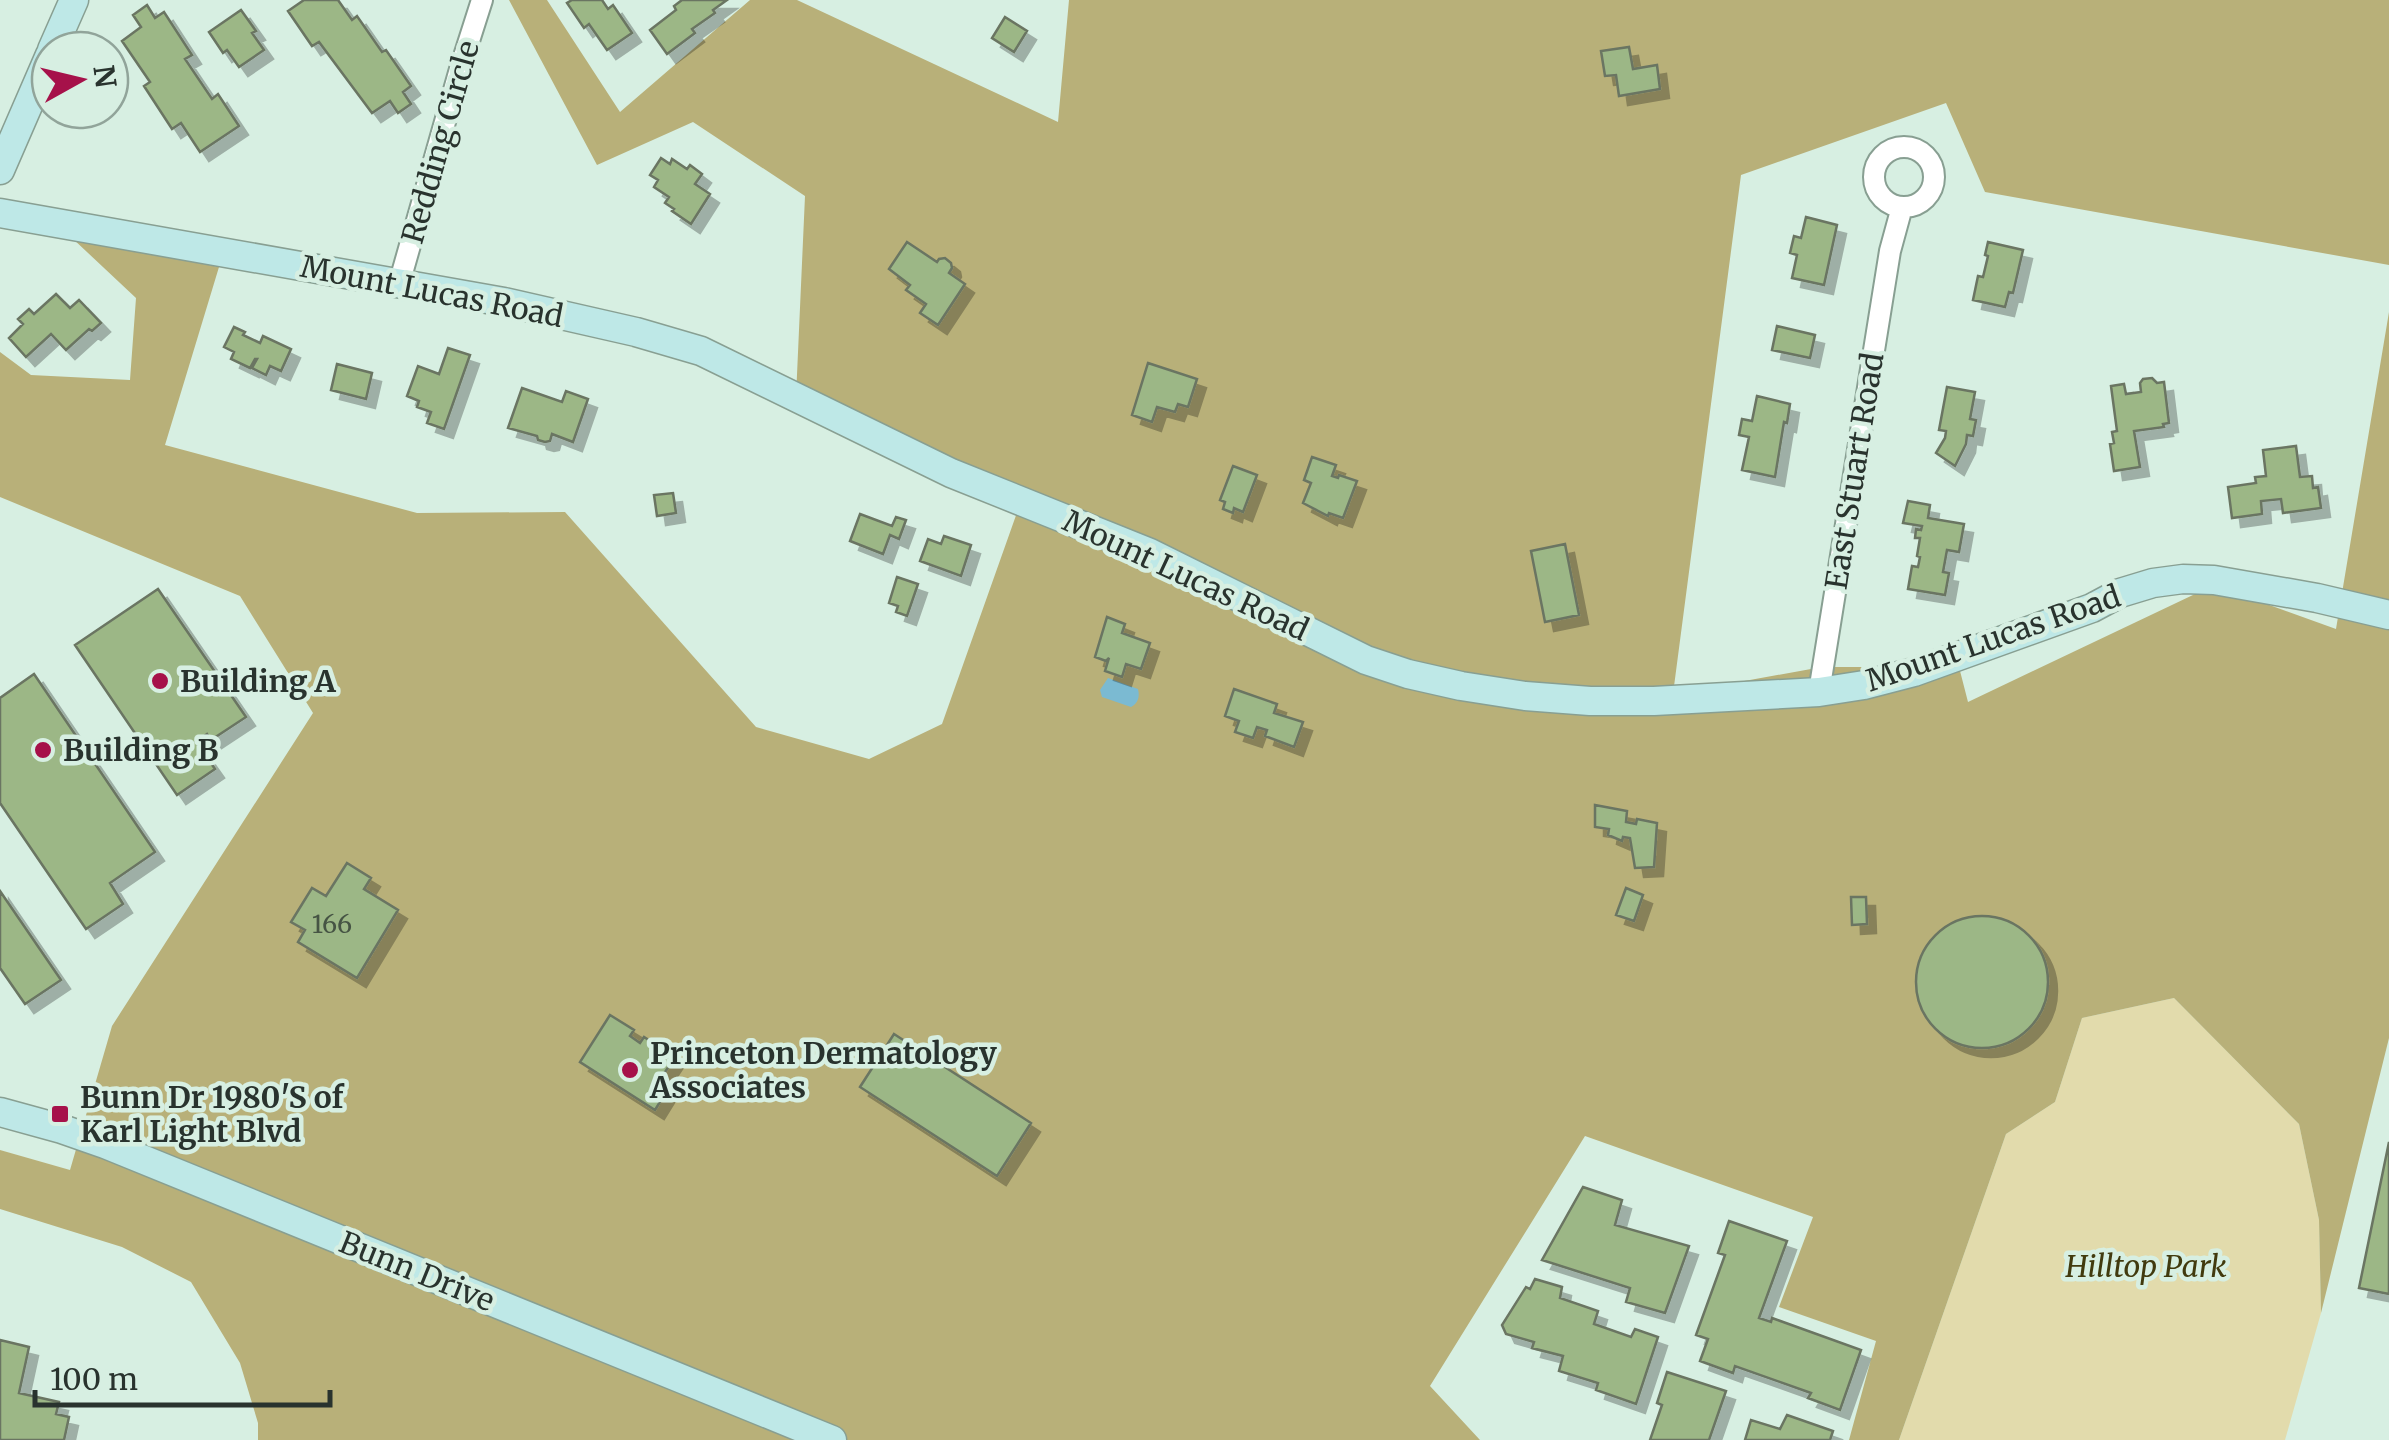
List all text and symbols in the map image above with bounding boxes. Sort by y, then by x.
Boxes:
north arrow [30,30,130,130]
street label: Redding Circle [393,36,487,248]
text: N [85,63,124,90]
street label: Mount Lucas Road [297,247,567,335]
street label: East Stuart Road [1817,350,1891,592]
street label: Mount Lucas Road [1057,501,1315,649]
street label: Mount Lucas Road [1861,577,2125,699]
place label: Building A [180,662,337,700]
marker: Building A [149,670,171,692]
place label: Building B [63,731,219,769]
marker: Building B [32,739,54,761]
house number: 166 [312,908,352,940]
place label: Princeton Dermatology Associates [649,1034,997,1106]
marker: Princeton Dermatology Associates [619,1059,641,1081]
place label: Bunn Dr 1980'S of Karl Light Blvd [80,1078,345,1150]
marker: Bunn Dr 1980'S of Karl Light Blvd [49,1103,71,1125]
street label: Bunn Drive [334,1223,500,1319]
park label: Hilltop Park [2064,1247,2227,1285]
scale bar [35,1345,330,1407]
text: 100 m [50,1360,138,1398]

